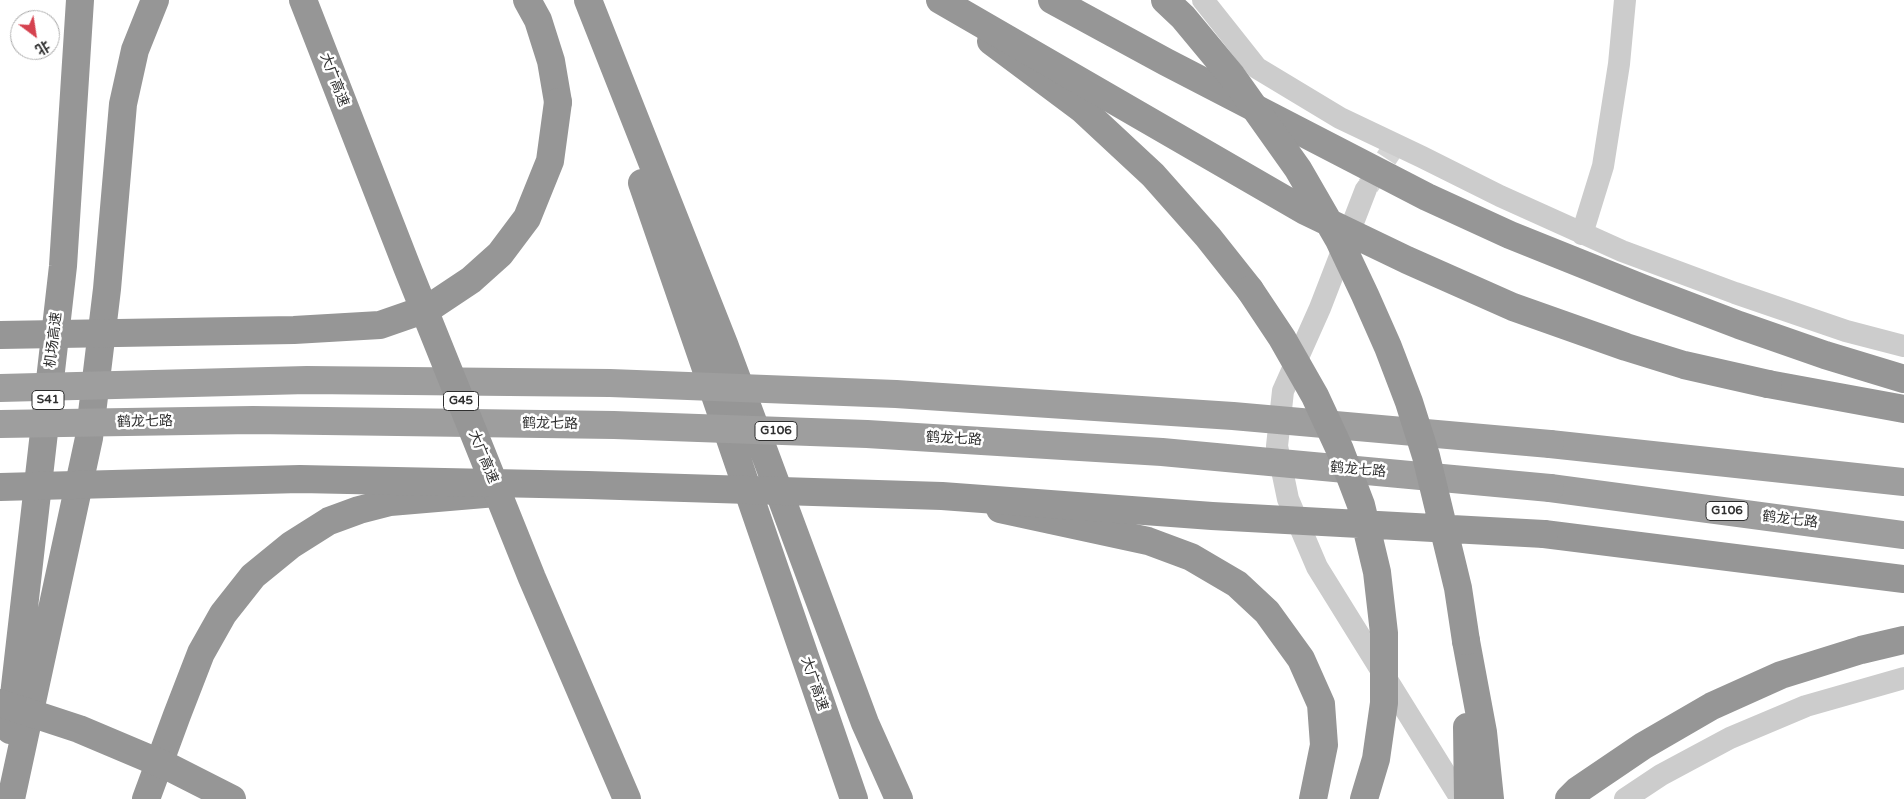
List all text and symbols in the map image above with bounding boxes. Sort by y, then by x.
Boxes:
north arrow [10,10,60,60]
text: 北 [32,37,53,58]
street label: 大广高速 [316,51,352,109]
street label: 机场高速 [42,311,66,369]
road number: S41 [32,390,64,410]
road number: G45 [444,392,478,411]
street label: 鹤龙七路 [117,413,173,431]
street label: 鹤龙七路 [522,415,578,433]
road number: G106 [755,422,797,441]
street label: 大广高速 [465,428,501,486]
street label: 鹤龙七路 [926,429,982,449]
street label: 鹤龙七路 [1329,459,1387,481]
road number: G106 [1706,502,1748,520]
street label: 鹤龙七路 [1761,508,1819,532]
street label: 大广高速 [797,655,831,713]

